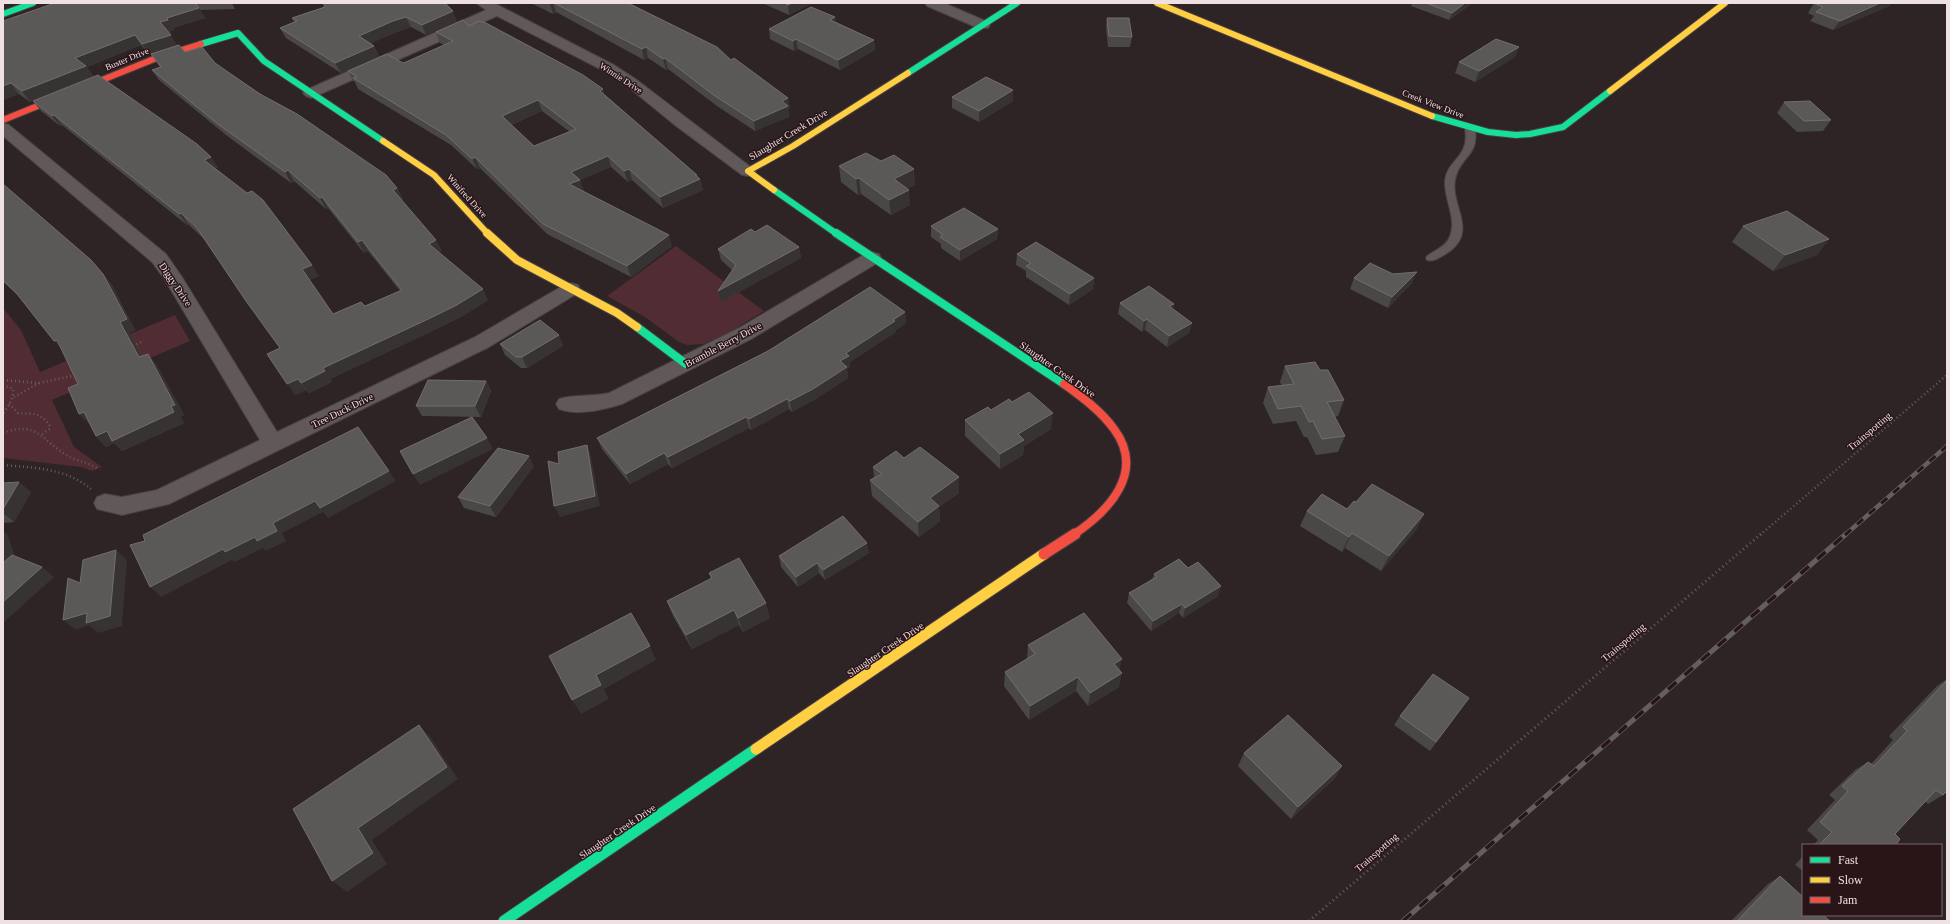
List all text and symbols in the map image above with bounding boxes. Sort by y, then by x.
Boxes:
street label: Buster Drive [104,46,150,72]
street label: Winnie Drive [598,60,644,96]
street label: Creek View Drive [1401,88,1465,120]
street label: Slaughter Creek Drive [747,106,830,162]
street label: Winifred Drive [445,172,489,220]
street label: Diggy Drive [157,260,195,309]
street label: Bramble Berry Drive [683,319,764,369]
street label: Slaughter Creek Drive [1018,339,1098,400]
street label: Tree Duck Drive [310,390,375,430]
street label: Trainspotting [1845,410,1893,453]
street label: Slaughter Creek Drive [845,619,926,679]
street label: Trainspotting [1599,621,1647,664]
street label: Slaughter Creek Drive [577,801,658,861]
street label: Trainspotting [1353,831,1400,874]
legend [1802,844,1942,916]
text: Fast [1838,853,1859,867]
text: Slow [1838,873,1863,887]
text: Jam [1838,893,1858,907]

